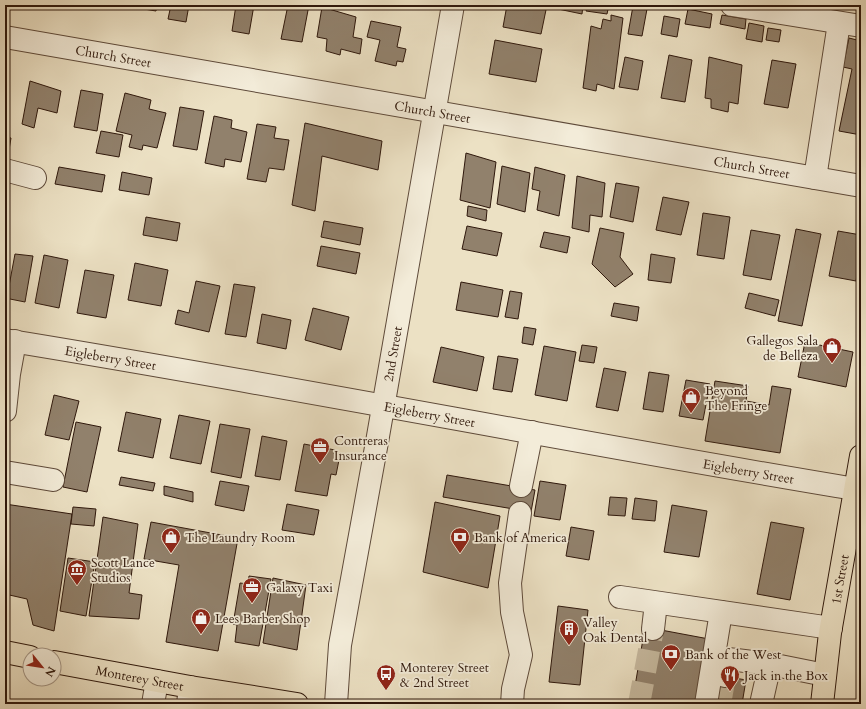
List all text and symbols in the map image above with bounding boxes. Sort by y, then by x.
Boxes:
street label: Church Street [74,41,153,72]
street label: Church Street [393,97,472,128]
street label: Church Street [712,153,791,183]
street label: 2nd Street [380,325,407,383]
place label: Gallegos Sala de Belleza [746,332,818,365]
shop icon: Gallegos Sala de Belleza [821,336,843,364]
street label: Eigleberry Street [63,342,157,375]
place label: Beyond The Fringe [705,382,768,415]
shop icon: Beyond The Fringe [680,386,702,414]
street label: Eigleberry Street [382,398,476,432]
place label: Contreras Insurance [334,432,388,465]
office icon: Contreras Insurance [309,436,331,464]
street label: Eigleberry Street [701,455,795,489]
shop icon: The Laundry Room [160,526,182,554]
bank icon: Bank of America [449,526,471,554]
place label: The Laundry Room [185,529,295,547]
place label: Bank of America [474,529,567,547]
street label: 1st Street [827,553,854,606]
place label: Scott Lance Studios [91,554,155,587]
museum icon: Scott Lance Studios [66,558,88,586]
office icon: Galaxy Taxi [241,576,263,604]
place label: Galaxy Taxi [266,579,333,597]
shop icon: Lees Barber Shop [190,607,212,635]
place label: Lees Barber Shop [215,610,310,628]
place label: Valley Oak Dental [583,614,648,647]
building icon: Valley Oak Dental [558,618,580,646]
bank icon: Bank of the West [660,643,682,671]
place label: Bank of the West [685,646,781,664]
north arrow [22,647,62,687]
place label: Monterey Street & 2nd Street [400,659,489,692]
street label: Monterey Street [94,662,185,696]
bus stop icon: Monterey Street & 2nd Street [375,663,397,691]
text: N [41,664,59,680]
restaurant icon: Jack in the Box [719,664,741,692]
place label: Jack in the Box [742,667,828,685]

